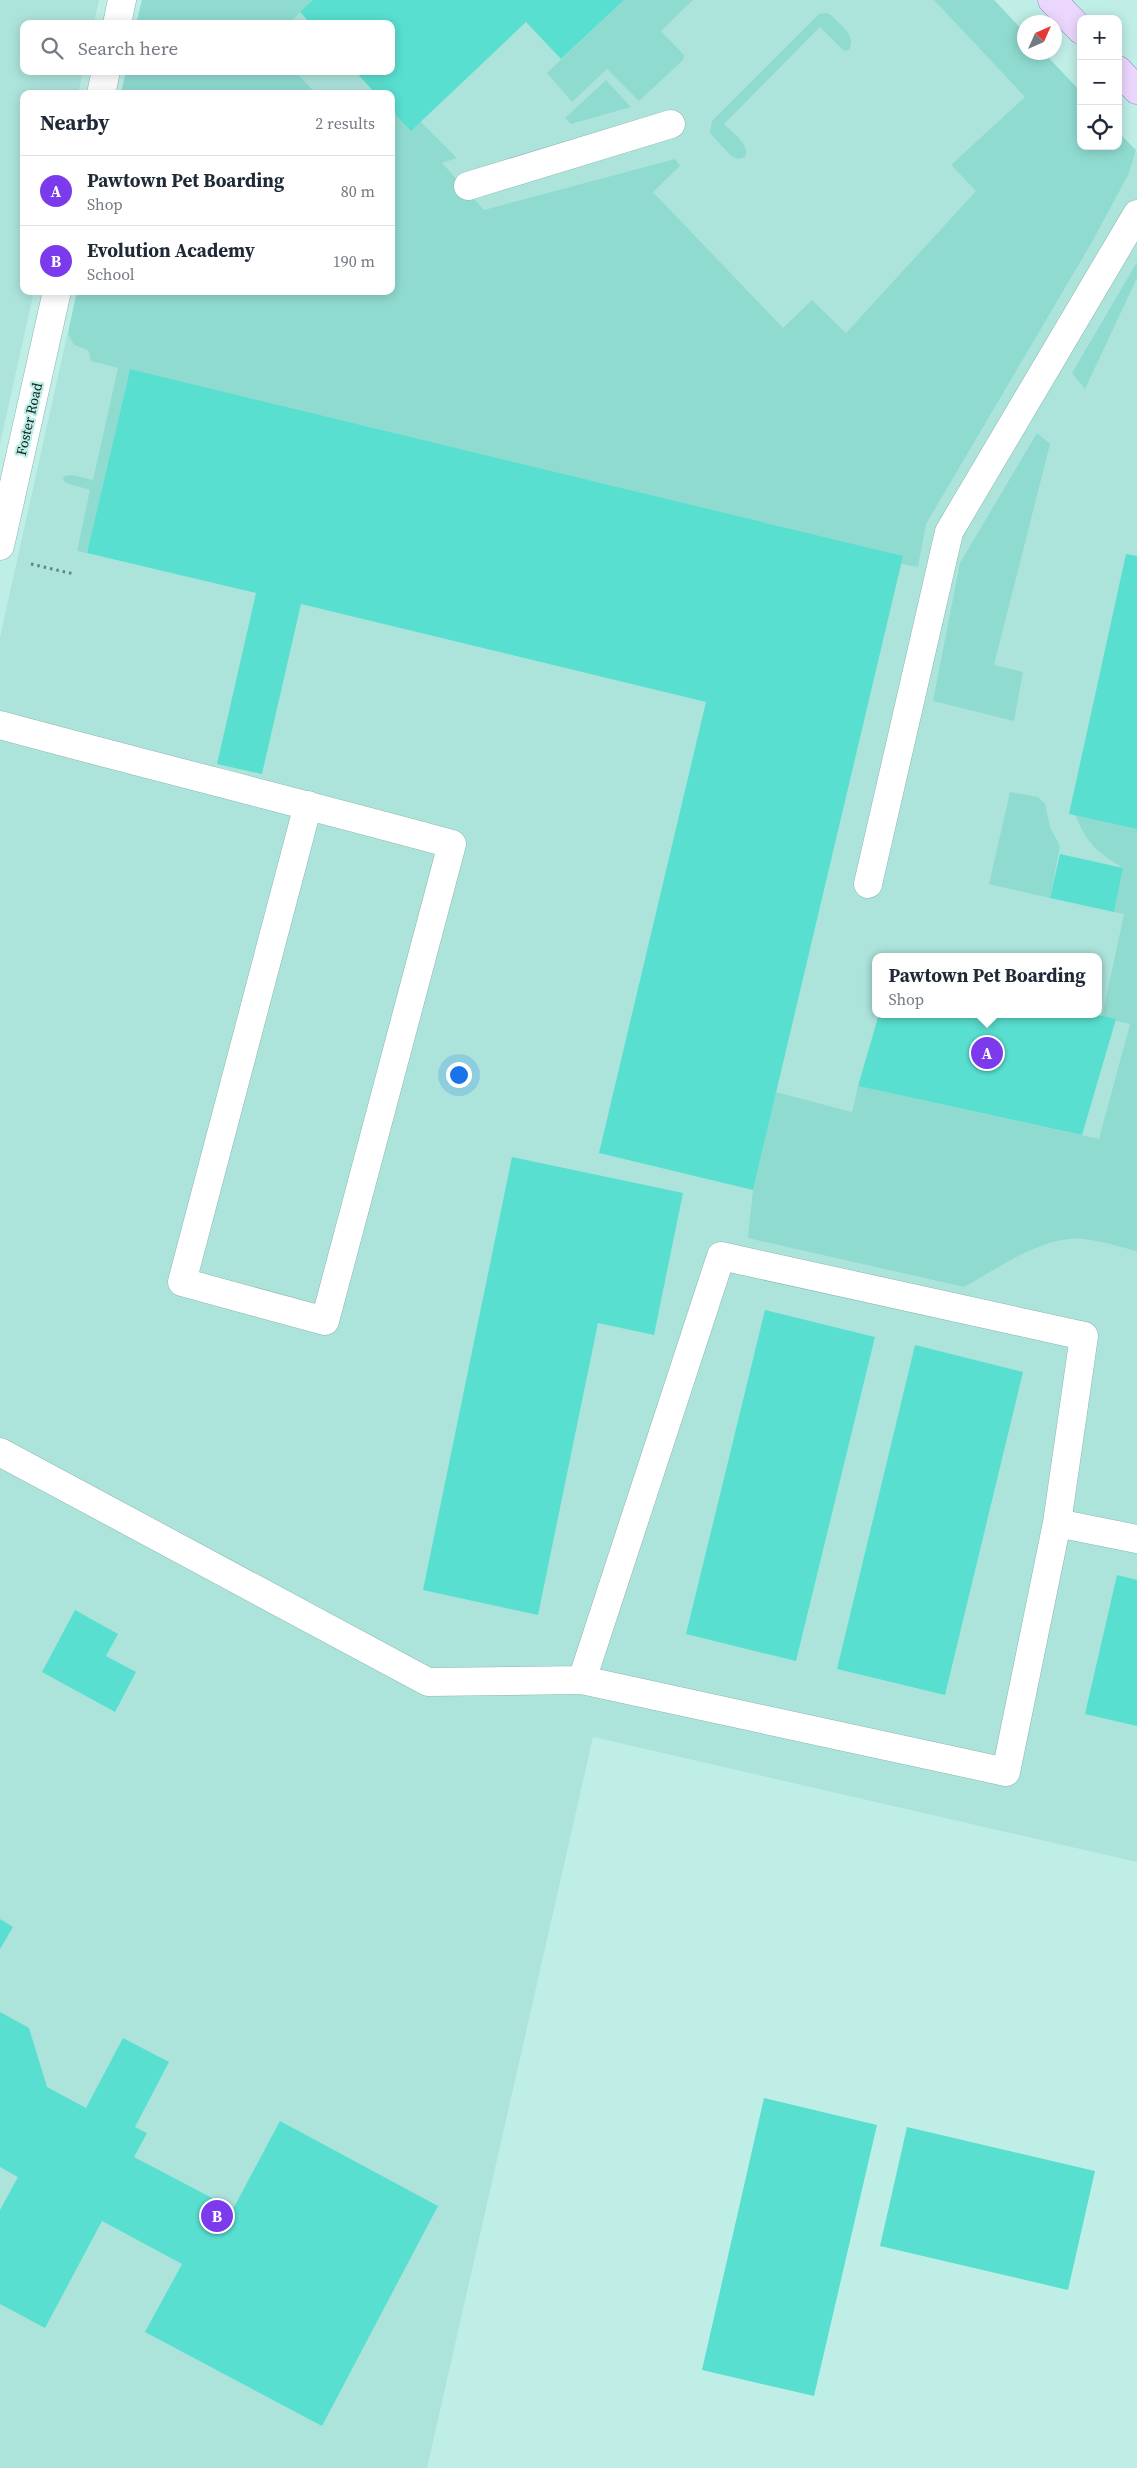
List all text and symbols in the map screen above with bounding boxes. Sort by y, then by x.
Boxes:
north arrow [1017,15,1062,60]
map controls [1077,15,1122,150]
button: + [1077,15,1122,60]
search box [20,20,395,75]
icon: search [38,34,66,62]
text: Search here [78,35,178,61]
button: − [1077,60,1122,105]
button: locate [1077,105,1122,150]
text: Nearby [40,108,110,137]
text: 2 results [315,112,375,134]
text: Pawtown Pet Boarding [87,167,284,193]
text: A [51,180,61,202]
text: 80 m [341,180,375,202]
text: Shop [87,193,123,215]
text: Evolution Academy [87,237,255,263]
text: B [51,250,61,272]
text: 190 m [333,250,375,272]
text: School [87,263,135,285]
street label: Foster Road [11,381,47,457]
popup [872,953,1102,1018]
text: Pawtown Pet Boarding [888,962,1086,988]
text: Shop [888,988,924,1010]
pin: A [971,1034,1003,1072]
your location [446,1062,472,1088]
pin: B [201,2197,233,2235]

